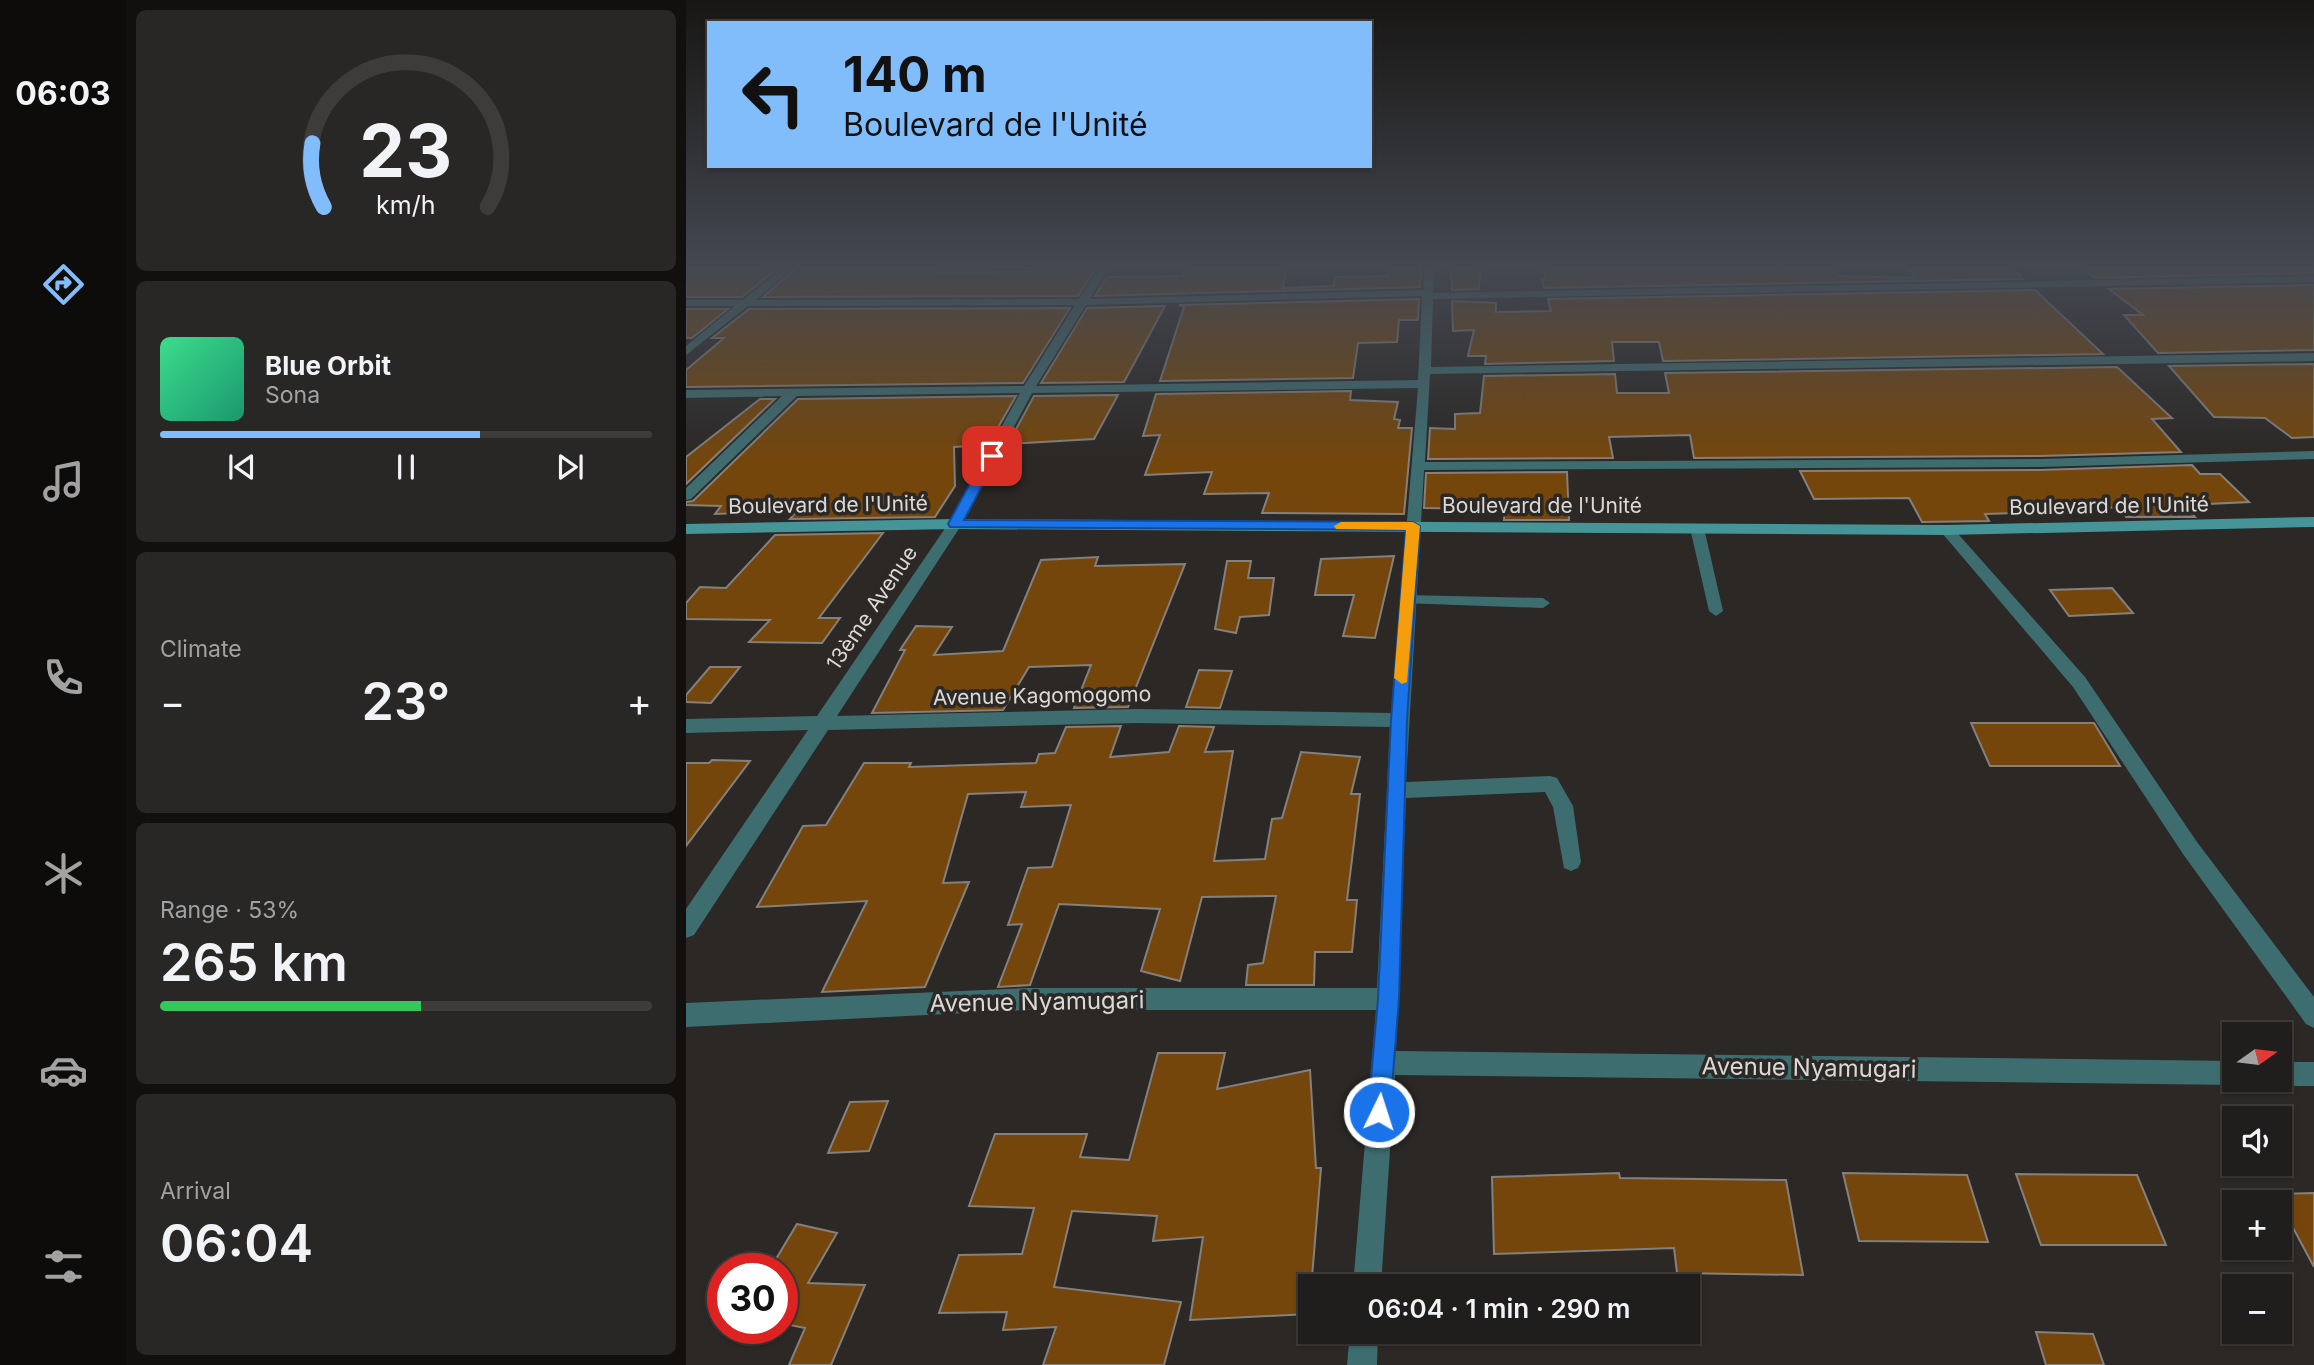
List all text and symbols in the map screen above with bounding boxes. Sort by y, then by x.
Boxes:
text: 140 m [843,45,987,104]
icon: left [728,49,819,140]
text: 06:03 [15,74,111,113]
text: Boulevard de l'Unité [843,105,1148,144]
text: 23 [360,106,452,195]
text: km/h [376,189,436,219]
icon: directions [39,260,88,309]
text: Blue Orbit [265,350,391,381]
text: Sona [265,381,320,409]
pin [962,426,1022,486]
icon: arrive [973,437,1011,475]
icon: previous [223,448,261,486]
icon: pause [387,448,425,486]
icon: next [551,448,589,486]
icon: music [39,457,88,506]
street label: Boulevard de l'Unité [728,490,928,519]
street label: Boulevard de l'Unité [2009,491,2209,520]
street label: Boulevard de l'Unité [1442,493,1642,518]
street label: 13ème Avenue [821,541,922,674]
text: Climate [160,635,242,663]
icon: phone [39,653,88,702]
text: 23° [362,670,450,733]
text: − [160,679,185,725]
text: + [627,679,652,725]
street label: Avenue Kagomogomo [933,681,1151,710]
icon: climate [39,849,88,898]
text: Range · 53% [160,896,299,924]
text: 265 km [160,931,348,994]
street label: Avenue Nyamugari [929,985,1145,1018]
north arrow [2222,1022,2292,1092]
map controls [2222,1022,2292,1344]
icon: car [39,1046,88,1095]
street label: Avenue Nyamugari [1701,1051,1917,1084]
position arrow [1342,1075,1416,1149]
button: sound [2222,1106,2292,1176]
text: Arrival [160,1177,231,1205]
button: + [2222,1190,2292,1260]
text: 06:04 [160,1212,313,1275]
icon: filters [39,1242,88,1291]
speed limit sign: 30 [707,1253,798,1344]
button: − [2222,1274,2292,1344]
text: 06:04 · 1 min · 290 m [1368,1293,1630,1324]

